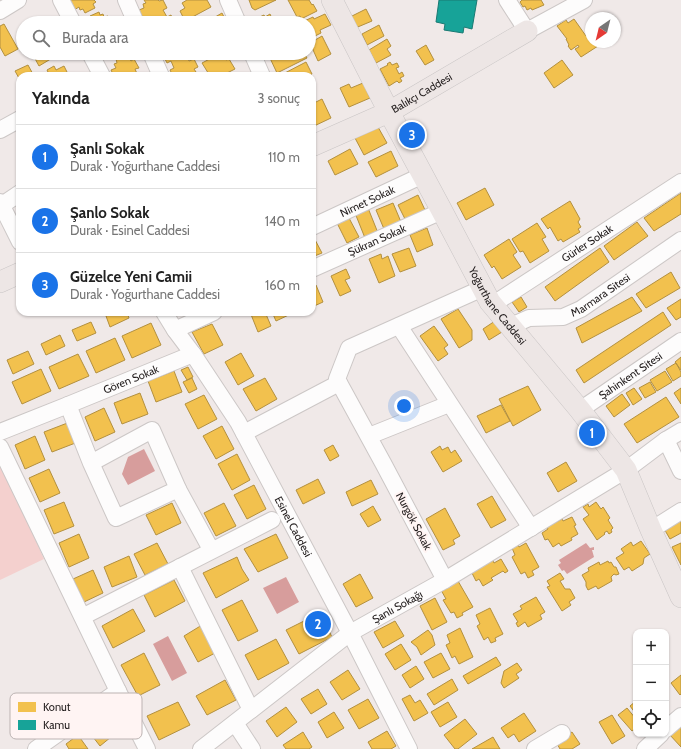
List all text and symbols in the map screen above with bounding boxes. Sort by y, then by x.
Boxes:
north arrow [585,12,621,48]
search box [16,16,316,60]
icon: search [30,27,52,49]
text: Burada ara [62,29,129,47]
street label: Balıkçı Caddesi [389,70,455,116]
text: Yakında [32,88,90,108]
text: 3 sonuç [258,90,300,106]
pin: 3 [399,120,425,150]
text: Şanlı Sokak [70,140,145,158]
text: 1 [43,149,47,165]
text: 110 m [268,149,300,165]
text: Durak · Yoğurthane Caddesi [70,158,220,174]
street label: Nimet Sokak [337,182,397,220]
text: Şanlo Sokak [70,204,149,222]
text: 2 [42,213,48,229]
text: 140 m [265,213,300,229]
street label: Şükran Sokak [346,221,408,259]
street label: Gürler Sokak [559,221,615,265]
text: Durak · Esinel Caddesi [70,222,190,238]
street label: Yoğurthane Caddesi [465,263,529,347]
text: Güzelce Yeni Camii [70,268,192,286]
street label: Marmara Sitesi [568,270,633,320]
text: 3 [41,277,49,293]
text: 160 m [265,277,300,293]
text: Durak · Yoğurthane Caddesi [70,286,220,302]
street label: Şahinkent Sitesi [596,349,665,402]
street label: Gören Sokak [101,362,161,397]
your location [394,396,414,416]
pin: 1 [579,418,605,448]
street label: Nurgök Sokak [393,490,435,552]
street label: Esinel Caddesi [272,494,315,559]
street label: Şanlı Sokağı [370,587,425,626]
pin: 2 [305,609,331,639]
map controls [633,629,669,737]
button: + [633,629,669,665]
button: − [633,665,669,701]
legend [10,693,142,739]
text: Konut [43,700,71,714]
button: locate [633,701,669,737]
text: Kamu [43,718,70,732]

